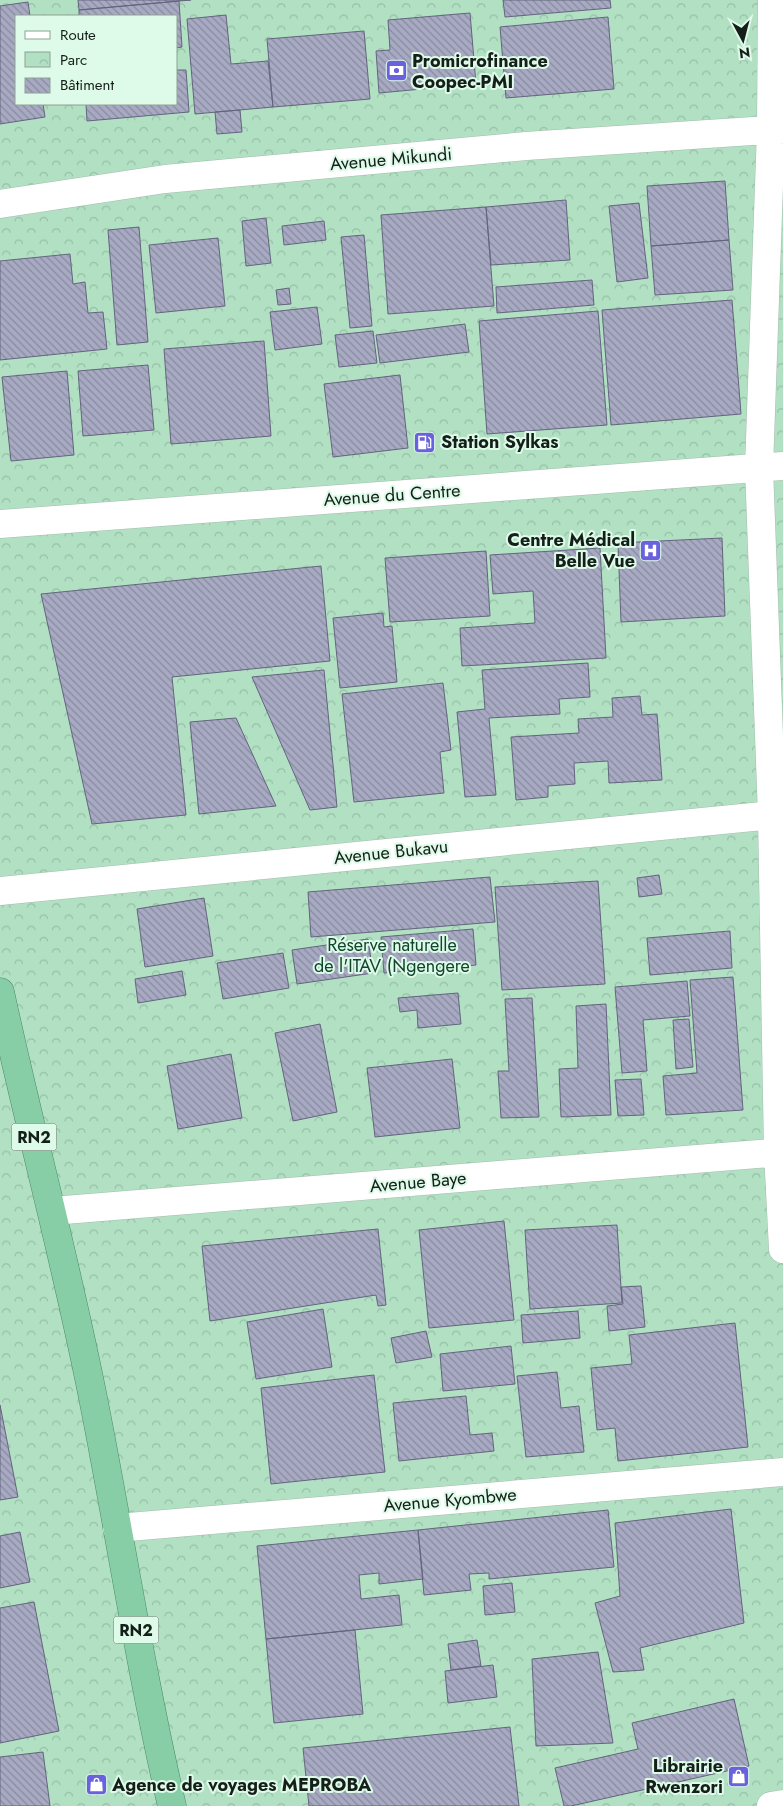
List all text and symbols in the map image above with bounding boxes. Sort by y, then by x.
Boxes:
legend [15,15,178,105]
north arrow [718,15,768,65]
text: Route [60,24,96,46]
text: N [738,42,751,64]
place label: Promicrofinance Coopec-PMI [412,48,548,95]
text: Parc [60,49,87,71]
bank icon: Promicrofinance Coopec-PMI [384,59,408,83]
text: Bâtiment [60,74,114,96]
street label: Avenue Mikundi [329,141,453,177]
place label: Station Sylkas [441,429,559,455]
fuel station icon: Station Sylkas [413,430,437,454]
street label: Avenue du Centre [323,477,461,513]
place label: Centre Médical Belle Vue [507,527,635,574]
hospital icon: Centre Médical Belle Vue [639,538,663,562]
street label: Avenue Bukavu [333,833,449,871]
park label: Réserve naturelle de l'ITAV (Ngengere [314,932,470,979]
road number: RN2 [12,1124,56,1150]
street label: Avenue Baye [369,1165,467,1199]
street label: Avenue Kyombwe [382,1481,518,1519]
road number: RN2 [114,1616,158,1644]
place label: Librairie Rwenzori [645,1753,723,1800]
shop icon: Librairie Rwenzori [727,1764,751,1788]
place label: Agence de voyages MEPROBA [111,1772,372,1798]
shop icon: Agence de voyages MEPROBA [84,1773,108,1797]

